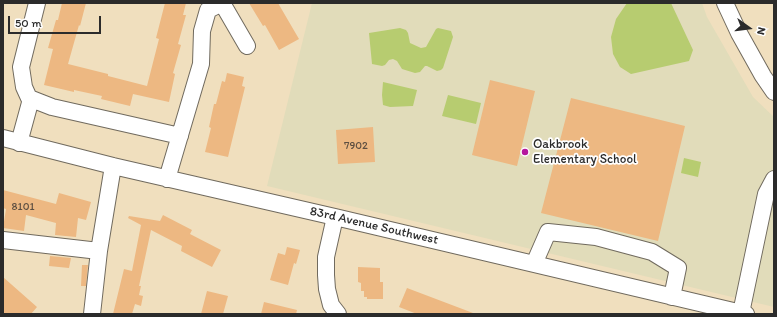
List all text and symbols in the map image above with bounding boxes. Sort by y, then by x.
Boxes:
scale bar [10,8,103,34]
north arrow [729,8,769,48]
text: 50 m [15,16,41,30]
text: N [754,26,768,36]
place label: Oakbrook Elementary School [533,137,637,168]
house number: 7902 [344,139,368,153]
marker: Oakbrook Elementary School [520,147,530,157]
house number: 8101 [11,200,35,214]
street label: 83rd Avenue Southwest [308,204,440,248]

